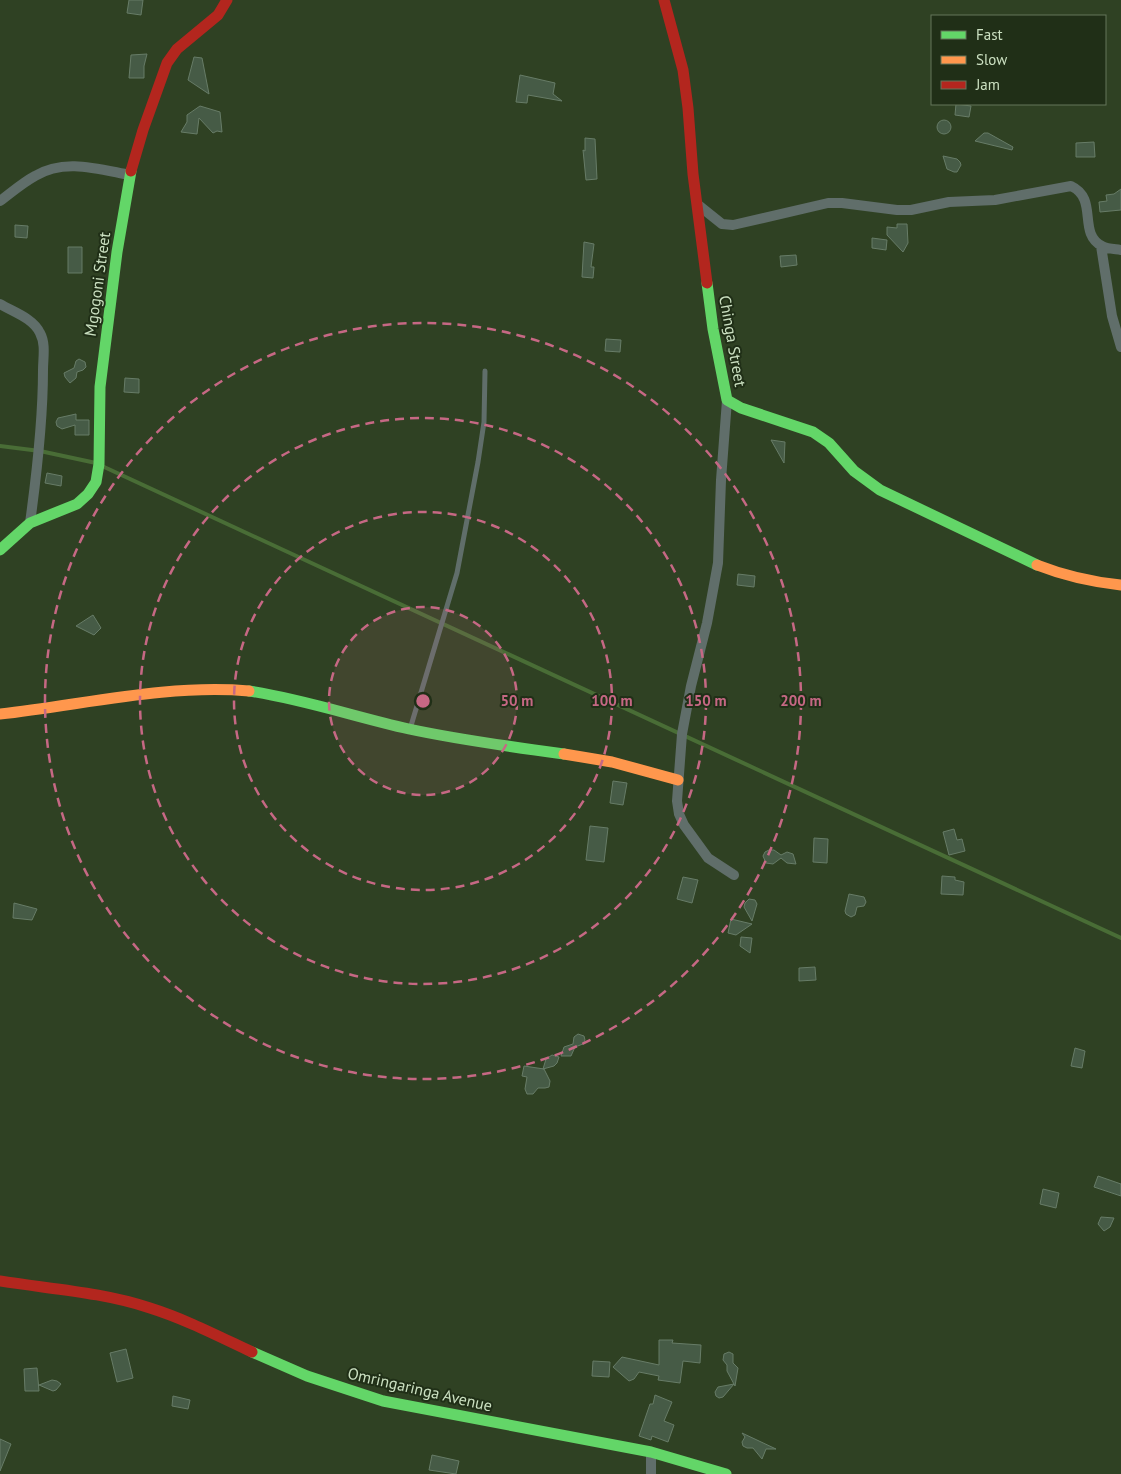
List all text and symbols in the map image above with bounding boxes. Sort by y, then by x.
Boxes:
legend [931,15,1106,105]
text: Fast [976,25,1003,44]
text: Slow [976,50,1007,69]
text: Jam [975,75,1000,94]
street label: Mgogoni Street [80,230,114,337]
street label: Chinga Street [715,294,751,389]
text: 50 m [501,691,533,710]
text: 100 m [591,691,633,710]
text: 150 m [685,691,727,710]
text: 200 m [780,691,822,710]
centre of rings [414,692,432,710]
street label: Omringaringa Avenue [346,1363,494,1415]

